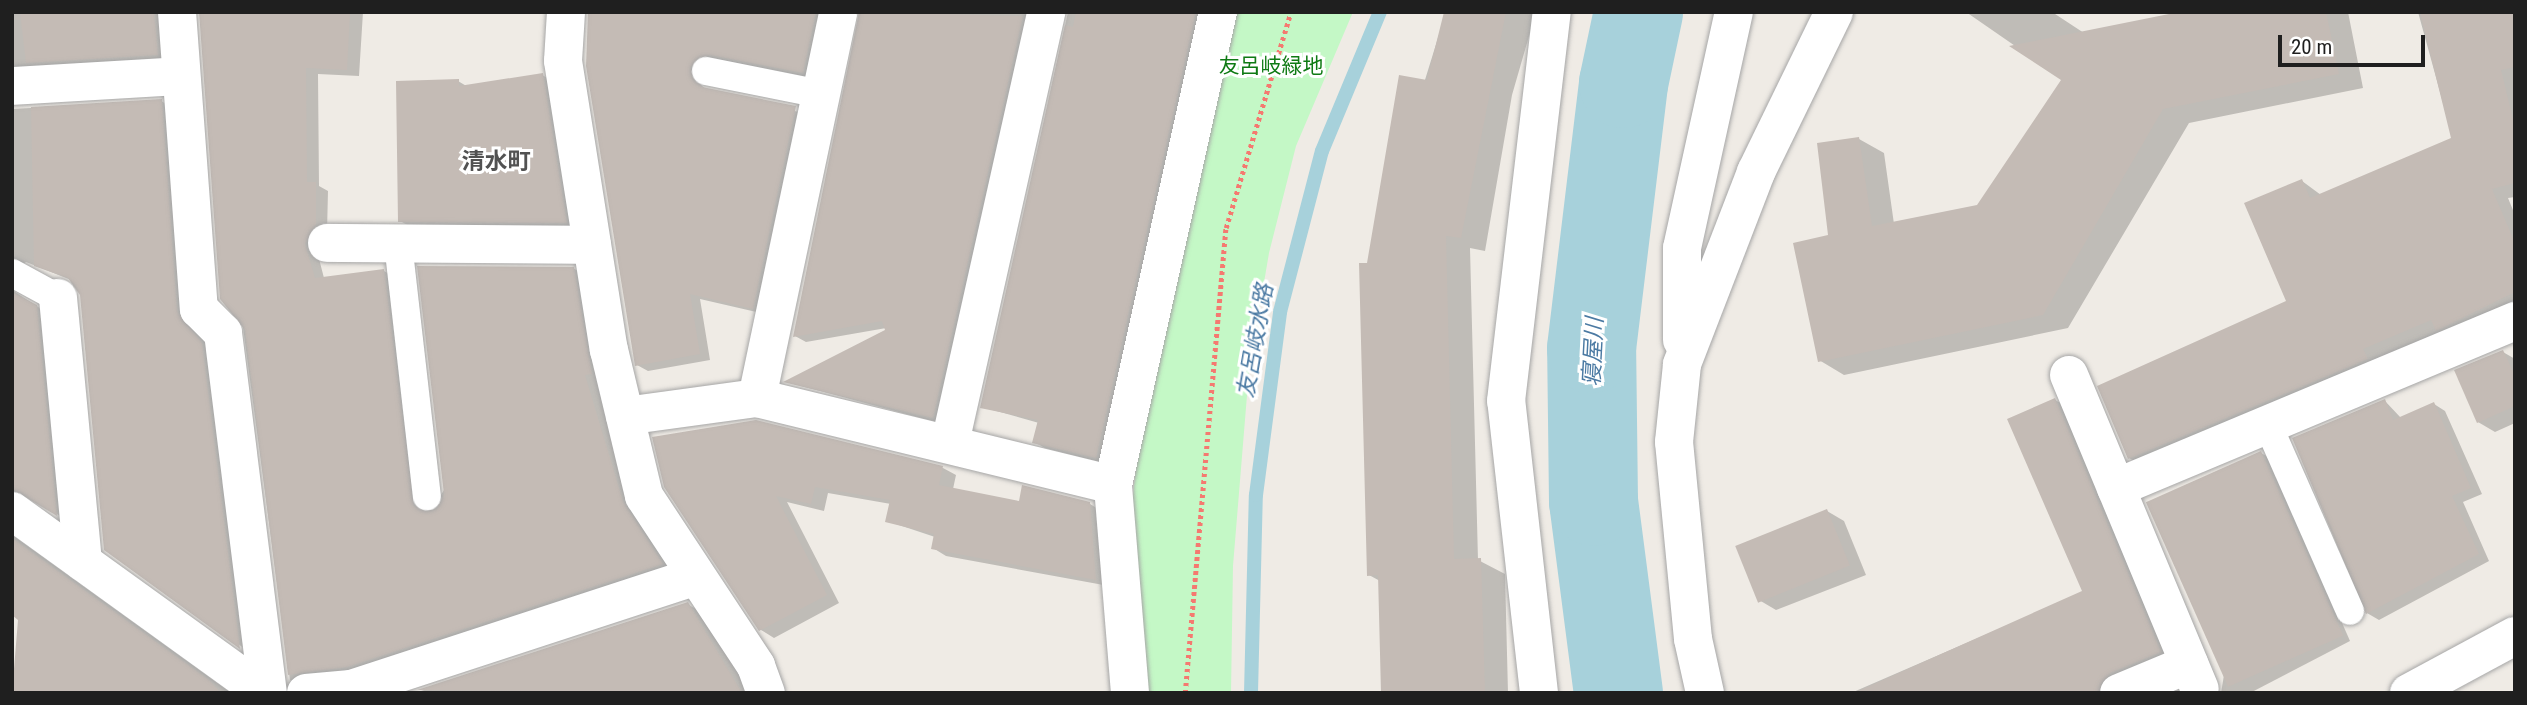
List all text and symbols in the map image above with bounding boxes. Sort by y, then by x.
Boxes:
scale bar [2282,21,2429,65]
text: 20 m [2291,35,2332,59]
park label: 友呂岐緑地 [1219,53,1323,79]
district label: 清水町 [462,148,530,176]
water label: 友呂岐水路 [1232,282,1280,400]
water label: 寝屋川 [1578,317,1610,387]

